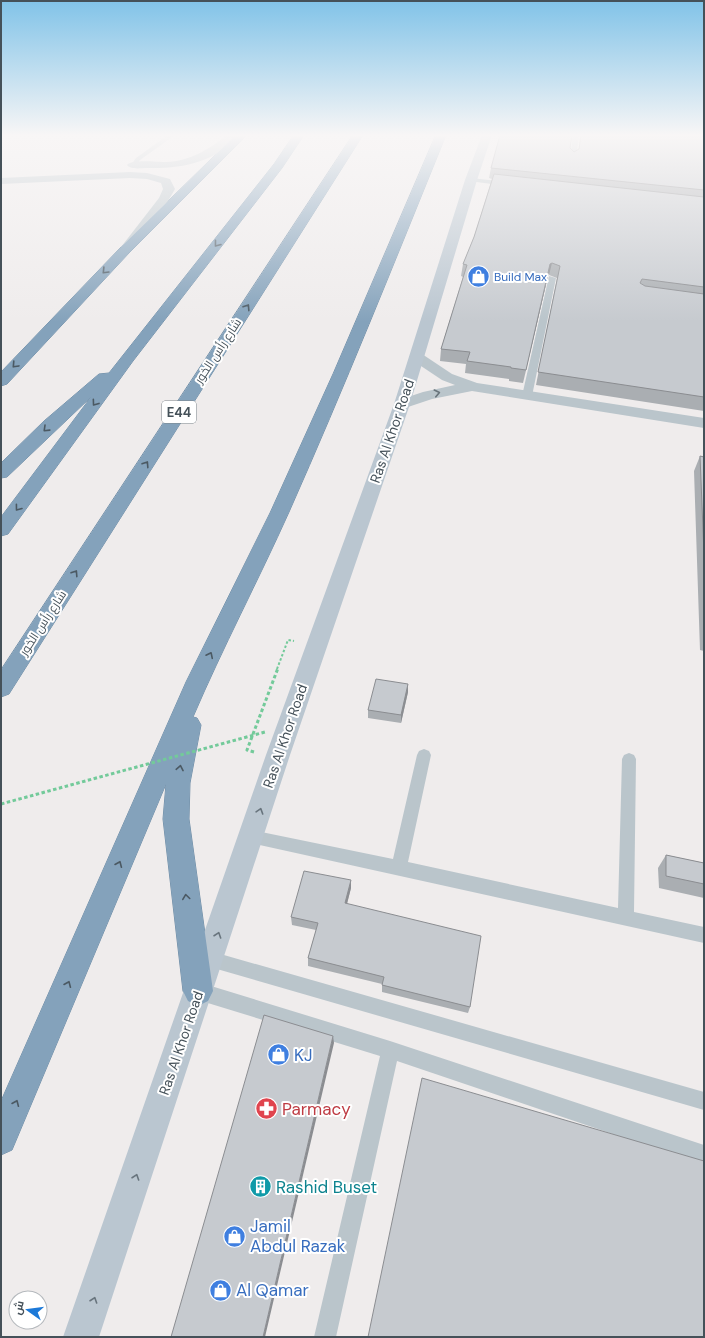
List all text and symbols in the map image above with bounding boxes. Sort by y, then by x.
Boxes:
one-way arrow [214,240,221,247]
shop icon: Build Max [466,264,492,290]
one-way arrow [102,266,110,274]
place label: Build Max [494,269,547,285]
one-way arrow [242,304,249,311]
street label: شارع رأس الخور [190,315,245,387]
one-way arrow [13,361,20,368]
street label: Ras Al Khor Road [366,377,418,485]
one-way arrow [434,389,441,397]
one-way arrow [93,399,100,406]
road number: E44 [162,401,196,423]
one-way arrow [43,424,51,432]
one-way arrow [141,461,148,468]
one-way arrow [16,503,23,510]
one-way arrow [70,570,78,577]
street label: شارع رأس الخور [15,587,70,659]
one-way arrow [205,652,213,660]
street label: Ras Al Khor Road [259,682,311,790]
one-way arrow [176,765,184,771]
one-way arrow [255,808,263,815]
one-way arrow [114,861,122,869]
one-way arrow [181,894,190,900]
one-way arrow [213,931,222,938]
one-way arrow [63,980,71,987]
street label: Ras Al Khor Road [155,989,207,1097]
shop icon: KJ [266,1042,292,1068]
place label: KJ [294,1044,312,1066]
pharmacy icon: Parmacy [253,1096,279,1122]
place label: Parmacy [282,1098,351,1120]
one-way arrow [12,1100,20,1107]
one-way arrow [131,1174,139,1181]
building icon: Rashid Buset [247,1174,273,1200]
place label: Rashid Buset [276,1176,377,1198]
place label: Jamil Abdul Razak [250,1215,346,1257]
shop icon: Jamil Abdul Razak [221,1223,247,1249]
shop icon: Al Qamar [208,1277,234,1303]
place label: Al Qamar [236,1279,309,1301]
north arrow [8,1290,48,1330]
one-way arrow [89,1297,98,1304]
text: ش [10,1299,27,1316]

